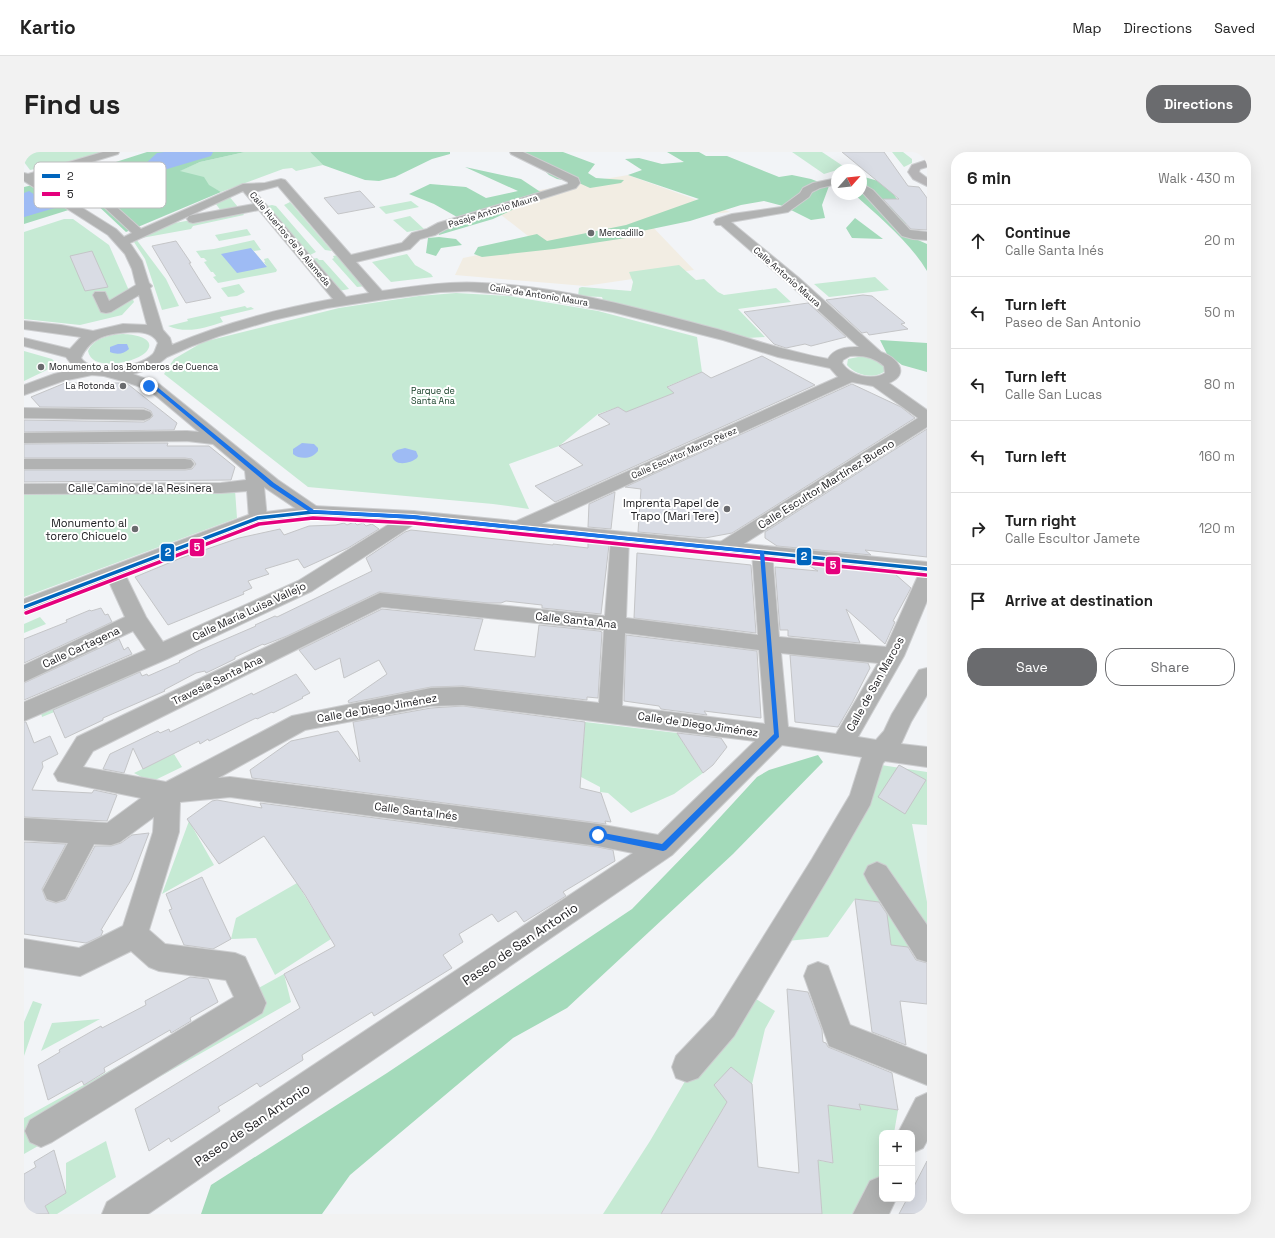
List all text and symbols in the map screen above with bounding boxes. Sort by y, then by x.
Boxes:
text: Kartio [20,15,76,40]
text: Map [1072,19,1102,37]
text: Directions [1124,19,1192,37]
text: Saved [1214,19,1255,37]
button: Directions [1146,85,1251,123]
text: Find us [24,86,121,122]
legend [34,162,166,208]
north arrow [831,164,867,200]
text: 6 min [967,167,1011,189]
text: 2 [67,169,74,183]
text: Walk · 430 m [1158,170,1235,187]
text: 5 [67,187,74,201]
street label: Calle Huertos de la Alameda [247,189,333,289]
street label: Pasaje Antonio Maura [447,192,539,230]
text: Continue [1005,223,1071,242]
place label: Mercadillo [599,227,644,239]
marker: Mercadillo [586,228,596,238]
icon: ahead [967,230,989,252]
text: 20 m [1204,232,1235,249]
text: Calle Santa Inés [1005,242,1104,259]
street label: Calle Antonio Maura [751,244,823,310]
street label: Calle de Antonio Maura [489,281,589,309]
text: Turn left [1005,295,1067,314]
icon: left [967,302,989,324]
text: 50 m [1204,304,1235,321]
text: Paseo de San Antonio [1005,314,1141,331]
place label: Monumento a los Bomberos de Cuenca [49,361,218,373]
marker: Monumento a los Bomberos de Cuenca [36,362,46,372]
text: Turn left [1005,367,1067,386]
icon: left [967,374,989,396]
text: 80 m [1204,376,1235,393]
route end [140,377,158,395]
place label: La Rotonda [66,380,115,392]
marker: La Rotonda [118,381,128,391]
park label: Parque de Santa Ana [411,385,455,407]
text: Calle San Lucas [1005,386,1102,403]
street label: Calle Escultor Marco Pérez [629,424,739,482]
street label: Calle Escultor Martínez Bueno [755,436,897,532]
icon: left [967,446,989,468]
text: Turn left [1005,447,1067,466]
text: 160 m [1199,448,1235,465]
street label: Calle Camino de la Resinera [68,481,213,495]
place label: Imprenta Papel de Trapo (Mari Tere) [623,496,719,523]
marker: Imprenta Papel de Trapo (Mari Tere) [722,504,732,514]
text: Turn right [1005,511,1076,530]
place label: Monumento al torero Chicuelo [45,516,127,543]
icon: right [967,518,989,540]
text: 120 m [1199,520,1235,537]
marker: Monumento al torero Chicuelo [130,524,140,534]
text: Calle Escultor Jamete [1005,530,1140,547]
line badge: 5 [189,538,205,557]
text: 5 [194,540,201,554]
line badge: 2 [160,543,175,562]
text: 2 [165,545,172,559]
line badge: 2 [796,547,812,566]
text: 2 [801,549,808,563]
line badge: 5 [825,556,841,575]
text: 5 [830,558,837,572]
street label: Calle María Luisa Vallejo [190,578,308,644]
icon: arrive [967,590,989,612]
text: Arrive at destination [1005,591,1153,610]
street label: Calle Santa Ana [535,609,618,631]
street label: Calle Cartagena [40,623,122,671]
street label: Calle de San Marcos [843,634,907,734]
button: Save [967,648,1097,686]
button: Share [1105,648,1235,686]
street label: Travesía Santa Ana [169,652,265,708]
street label: Calle de Diego Jiménez [316,690,438,725]
street label: Calle de Diego Jiménez [637,709,760,739]
street label: Calle Santa Inés [374,799,459,823]
route start [589,826,607,844]
street label: Paseo de San Antonio [459,899,581,989]
street label: Paseo de San Antonio [191,1080,313,1170]
map controls [879,1130,915,1202]
button: + [879,1130,915,1166]
button: − [879,1166,915,1202]

